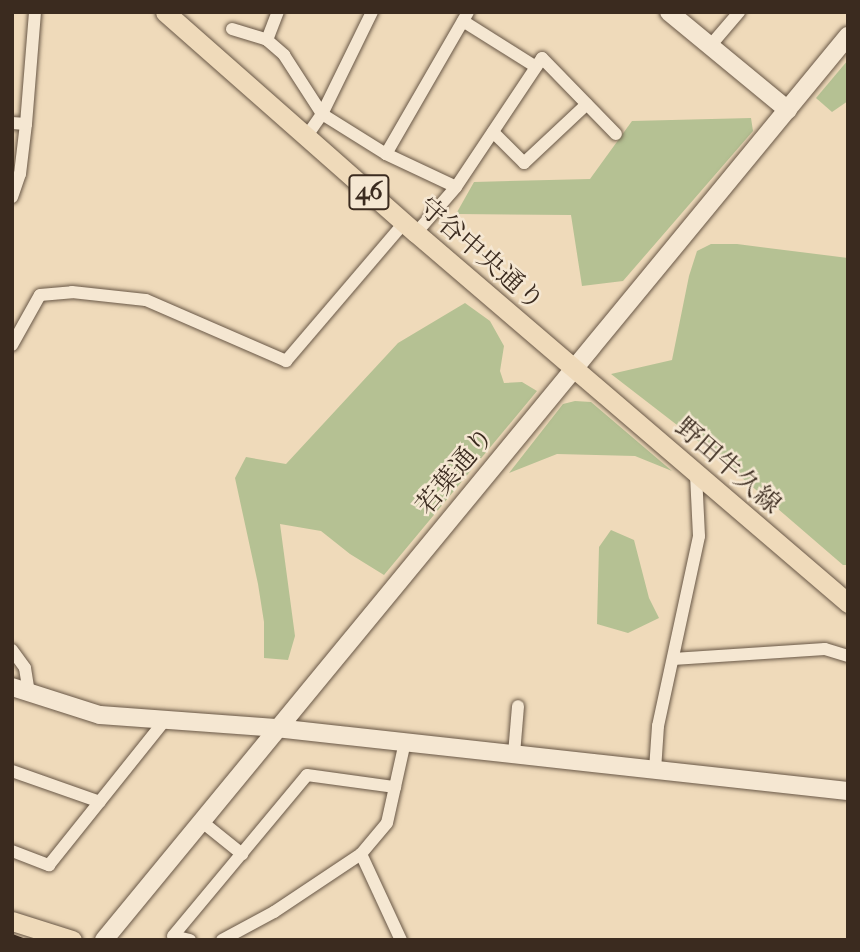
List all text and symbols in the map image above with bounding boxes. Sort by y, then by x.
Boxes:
road number: 46 [348,172,390,212]
street label: 守谷中央通り [412,191,550,317]
street label: 野田牛久線 [669,412,787,520]
street label: 若葉通り [410,421,500,521]

